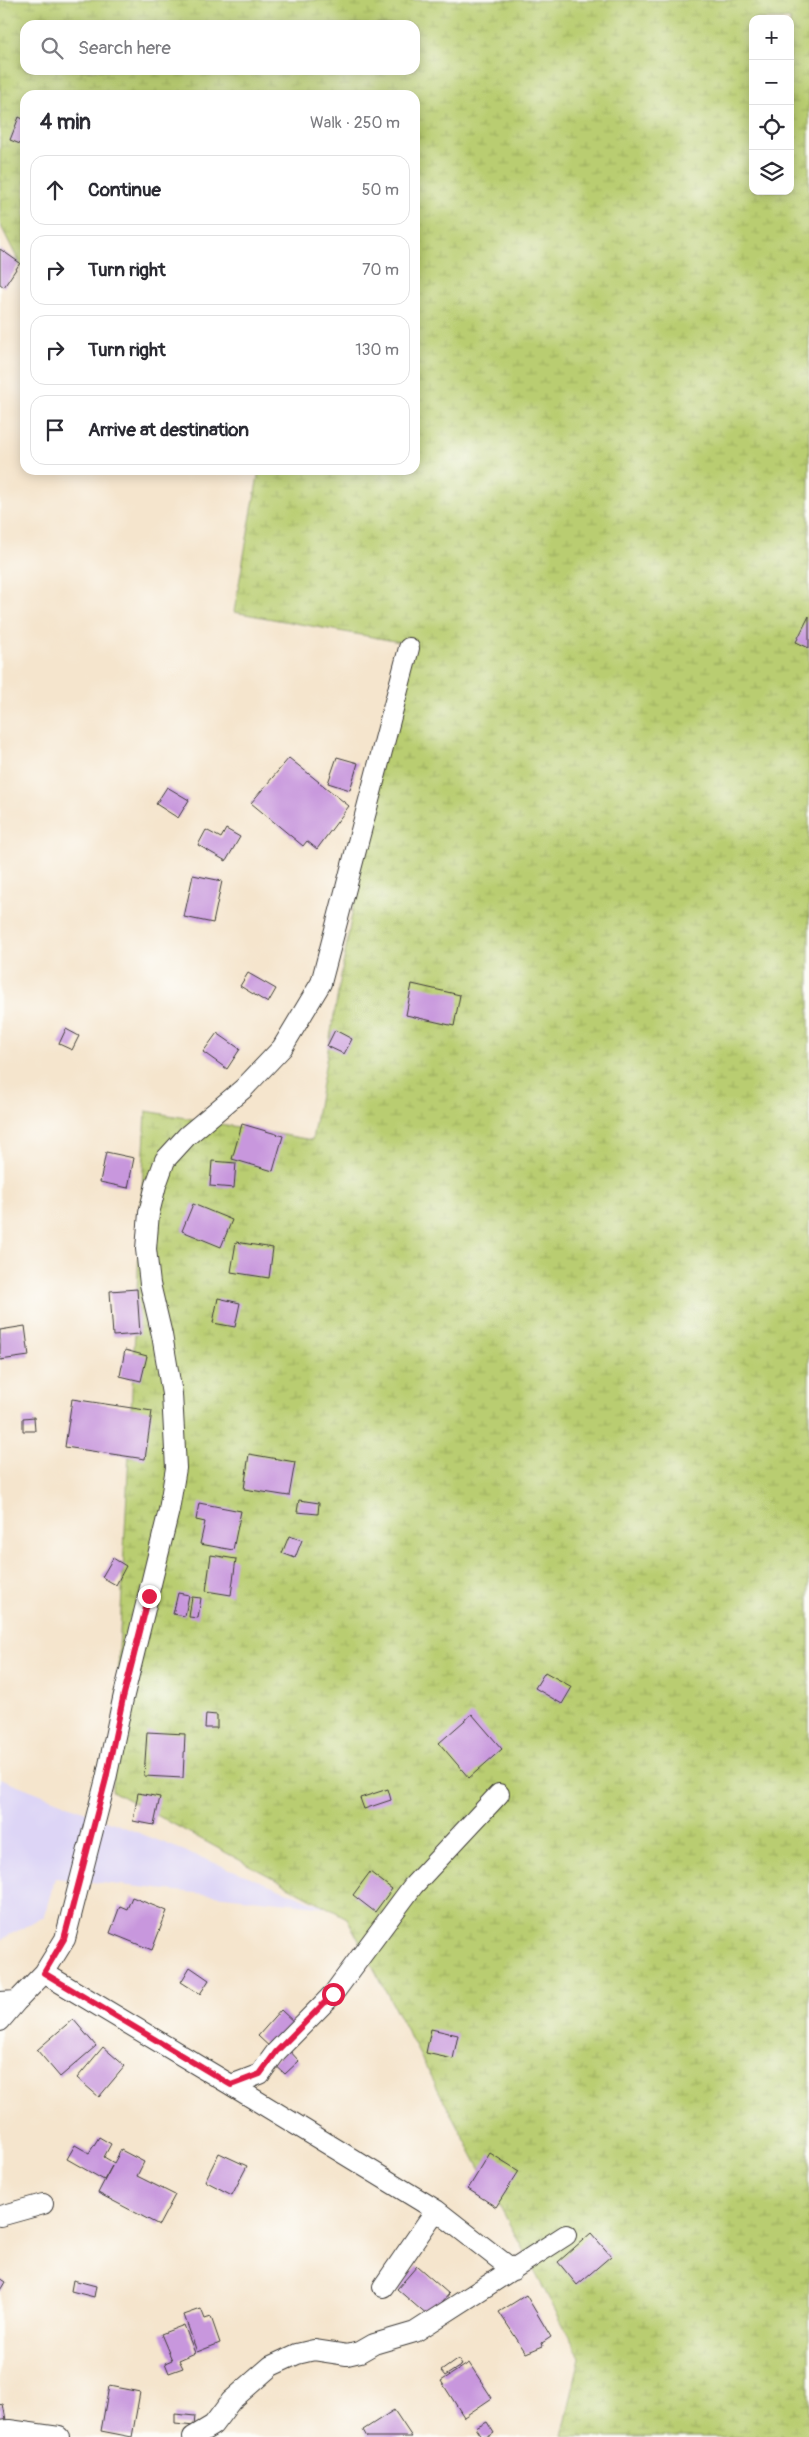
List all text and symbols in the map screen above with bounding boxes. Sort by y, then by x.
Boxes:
map controls [749,15,794,195]
button: + [749,15,794,60]
search box [20,20,420,75]
icon: search [38,34,66,62]
text: Search here [78,36,171,60]
button: − [749,60,794,105]
button: locate [749,105,794,150]
text: 4 min [40,109,91,136]
text: Walk · 250 m [310,113,400,133]
button: layers [749,150,794,195]
icon: ahead [41,176,69,204]
text: Continue [88,178,161,202]
text: 50 m [362,180,399,200]
icon: right [41,256,69,284]
text: Turn right [88,258,166,282]
text: 70 m [362,260,399,280]
icon: right [41,336,69,364]
text: Turn right [88,338,166,362]
text: 130 m [355,340,399,360]
icon: arrive [41,416,69,444]
text: Arrive at destination [88,418,249,442]
route end [138,1585,161,1608]
route start [322,1983,345,2006]

